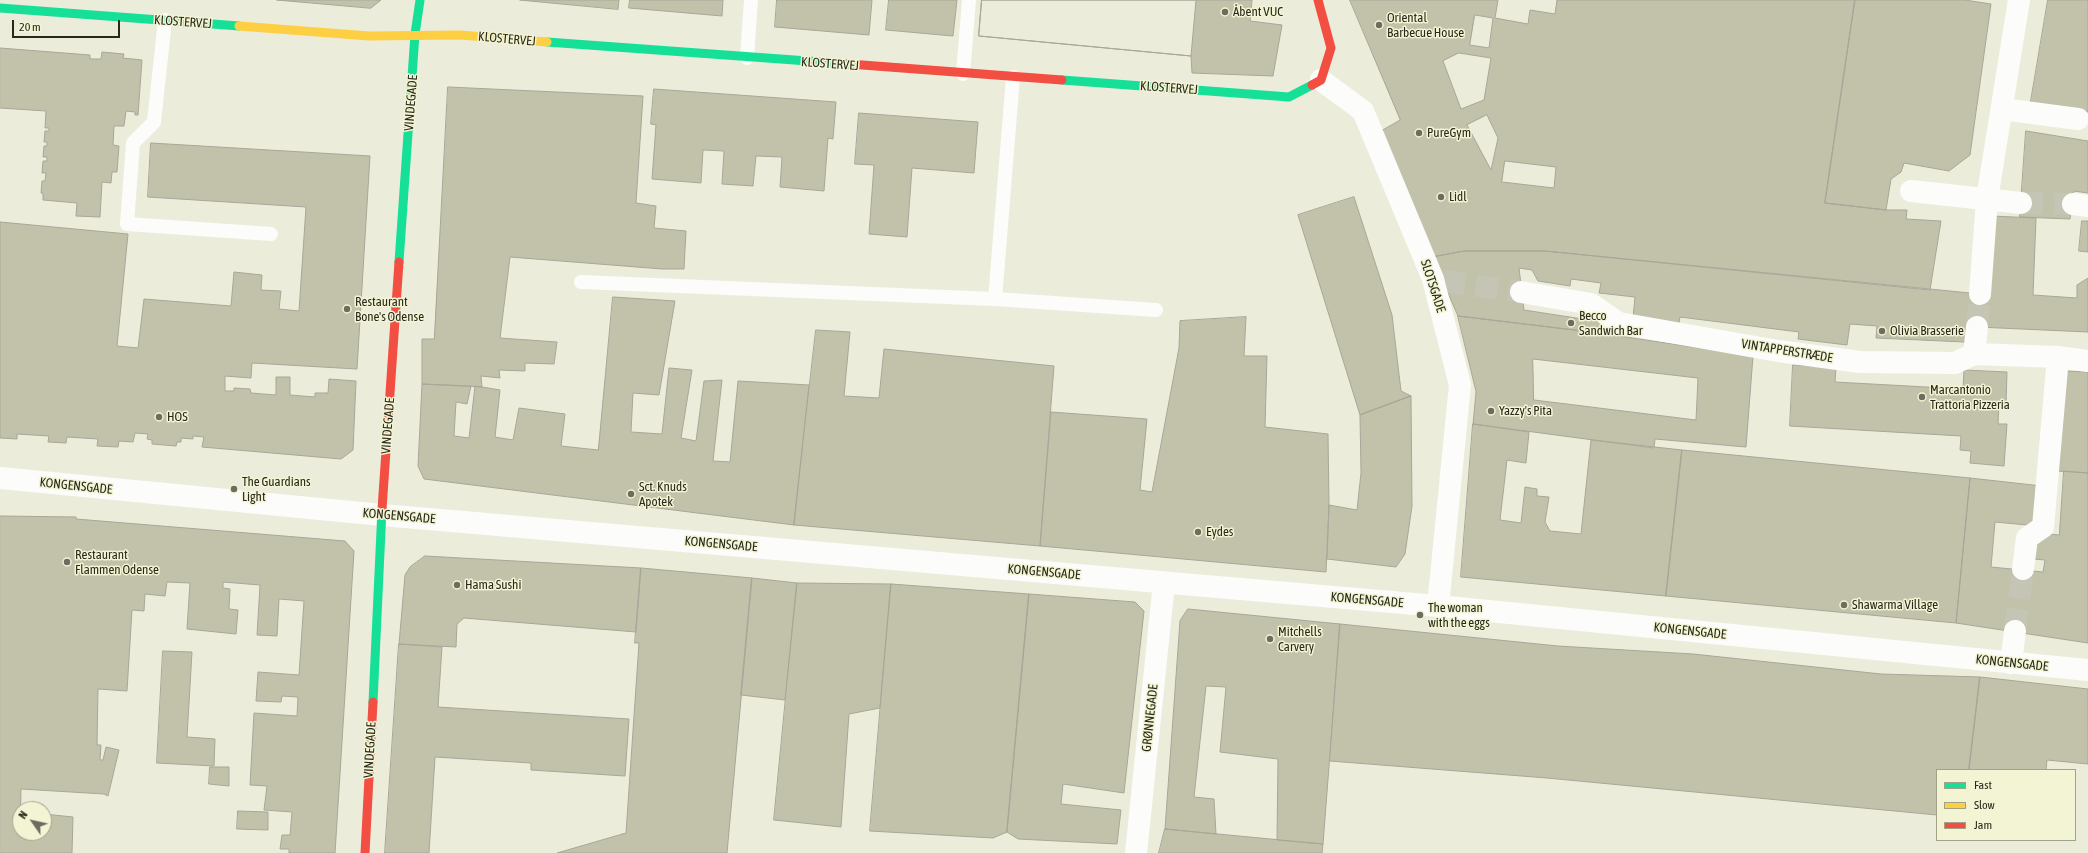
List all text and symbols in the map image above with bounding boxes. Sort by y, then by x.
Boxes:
place label: Åbent VUC [1233,4,1283,20]
marker: Åbent VUC [1220,7,1230,17]
place label: Oriental Barbecue House [1387,10,1464,41]
scale bar [14,12,122,38]
street label: KLOSTERVEJ [154,12,212,32]
text: 20 m [19,20,41,34]
marker: Oriental Barbecue House [1374,20,1384,30]
street label: KLOSTERVEJ [477,29,537,49]
street label: KLOSTERVEJ [801,54,859,74]
street label: VINDEGADE [401,74,421,132]
street label: KLOSTERVEJ [1140,78,1198,98]
place label: PureGym [1427,125,1471,141]
marker: PureGym [1414,128,1424,138]
place label: Lidl [1449,189,1467,205]
marker: Lidl [1436,192,1446,202]
street label: SLOTSGADE [1417,258,1449,314]
place label: Restaurant Bone's Odense [355,294,424,325]
marker: Restaurant Bone's Odense [342,304,352,314]
place label: Becco Sandwich Bar [1579,308,1643,339]
marker: Becco Sandwich Bar [1566,318,1576,328]
place label: Olivia Brasserie [1890,323,1964,339]
marker: Olivia Brasserie [1877,326,1887,336]
street label: VINTAPPERSTRÆDE [1740,336,1834,366]
place label: Marcantonio Trattoria Pizzeria [1930,382,2010,413]
marker: Marcantonio Trattoria Pizzeria [1917,392,1927,402]
street label: VINDEGADE [378,397,398,455]
place label: Yazzy's Pita [1499,403,1552,419]
marker: Yazzy's Pita [1486,406,1496,416]
place label: HOS [167,409,188,425]
marker: HOS [154,412,164,422]
street label: KONGENSGADE [39,474,113,498]
place label: The Guardians Light [242,474,311,505]
place label: Sct. Knuds Apotek [639,479,687,510]
marker: The Guardians Light [229,484,239,494]
marker: Sct. Knuds Apotek [626,489,636,499]
street label: KONGENSGADE [362,505,436,527]
place label: Eydes [1206,524,1233,540]
marker: Eydes [1193,527,1203,537]
street label: KONGENSGADE [684,533,758,555]
place label: Restaurant Flammen Odense [75,547,159,578]
marker: Restaurant Flammen Odense [62,557,72,567]
street label: KONGENSGADE [1007,561,1081,583]
place label: Hama Sushi [465,577,521,593]
marker: Hama Sushi [452,580,462,590]
street label: KONGENSGADE [1330,589,1404,611]
place label: Shawarma Village [1852,597,1938,613]
place label: The woman with the eggs [1428,600,1490,631]
marker: Shawarma Village [1839,600,1849,610]
marker: The woman with the eggs [1415,610,1425,620]
street label: KONGENSGADE [1653,619,1727,643]
place label: Mitchells Carvery [1278,624,1322,655]
marker: Mitchells Carvery [1265,634,1275,644]
street label: KONGENSGADE [1975,651,2049,675]
street label: GRØNNEGADE [1139,683,1161,753]
street label: VINDEGADE [361,722,379,778]
legend [1936,769,2076,841]
text: Fast [1974,778,1992,792]
text: Slow [1974,798,1995,812]
north arrow [12,801,52,841]
text: N [16,809,30,821]
text: Jam [1974,818,1992,832]

